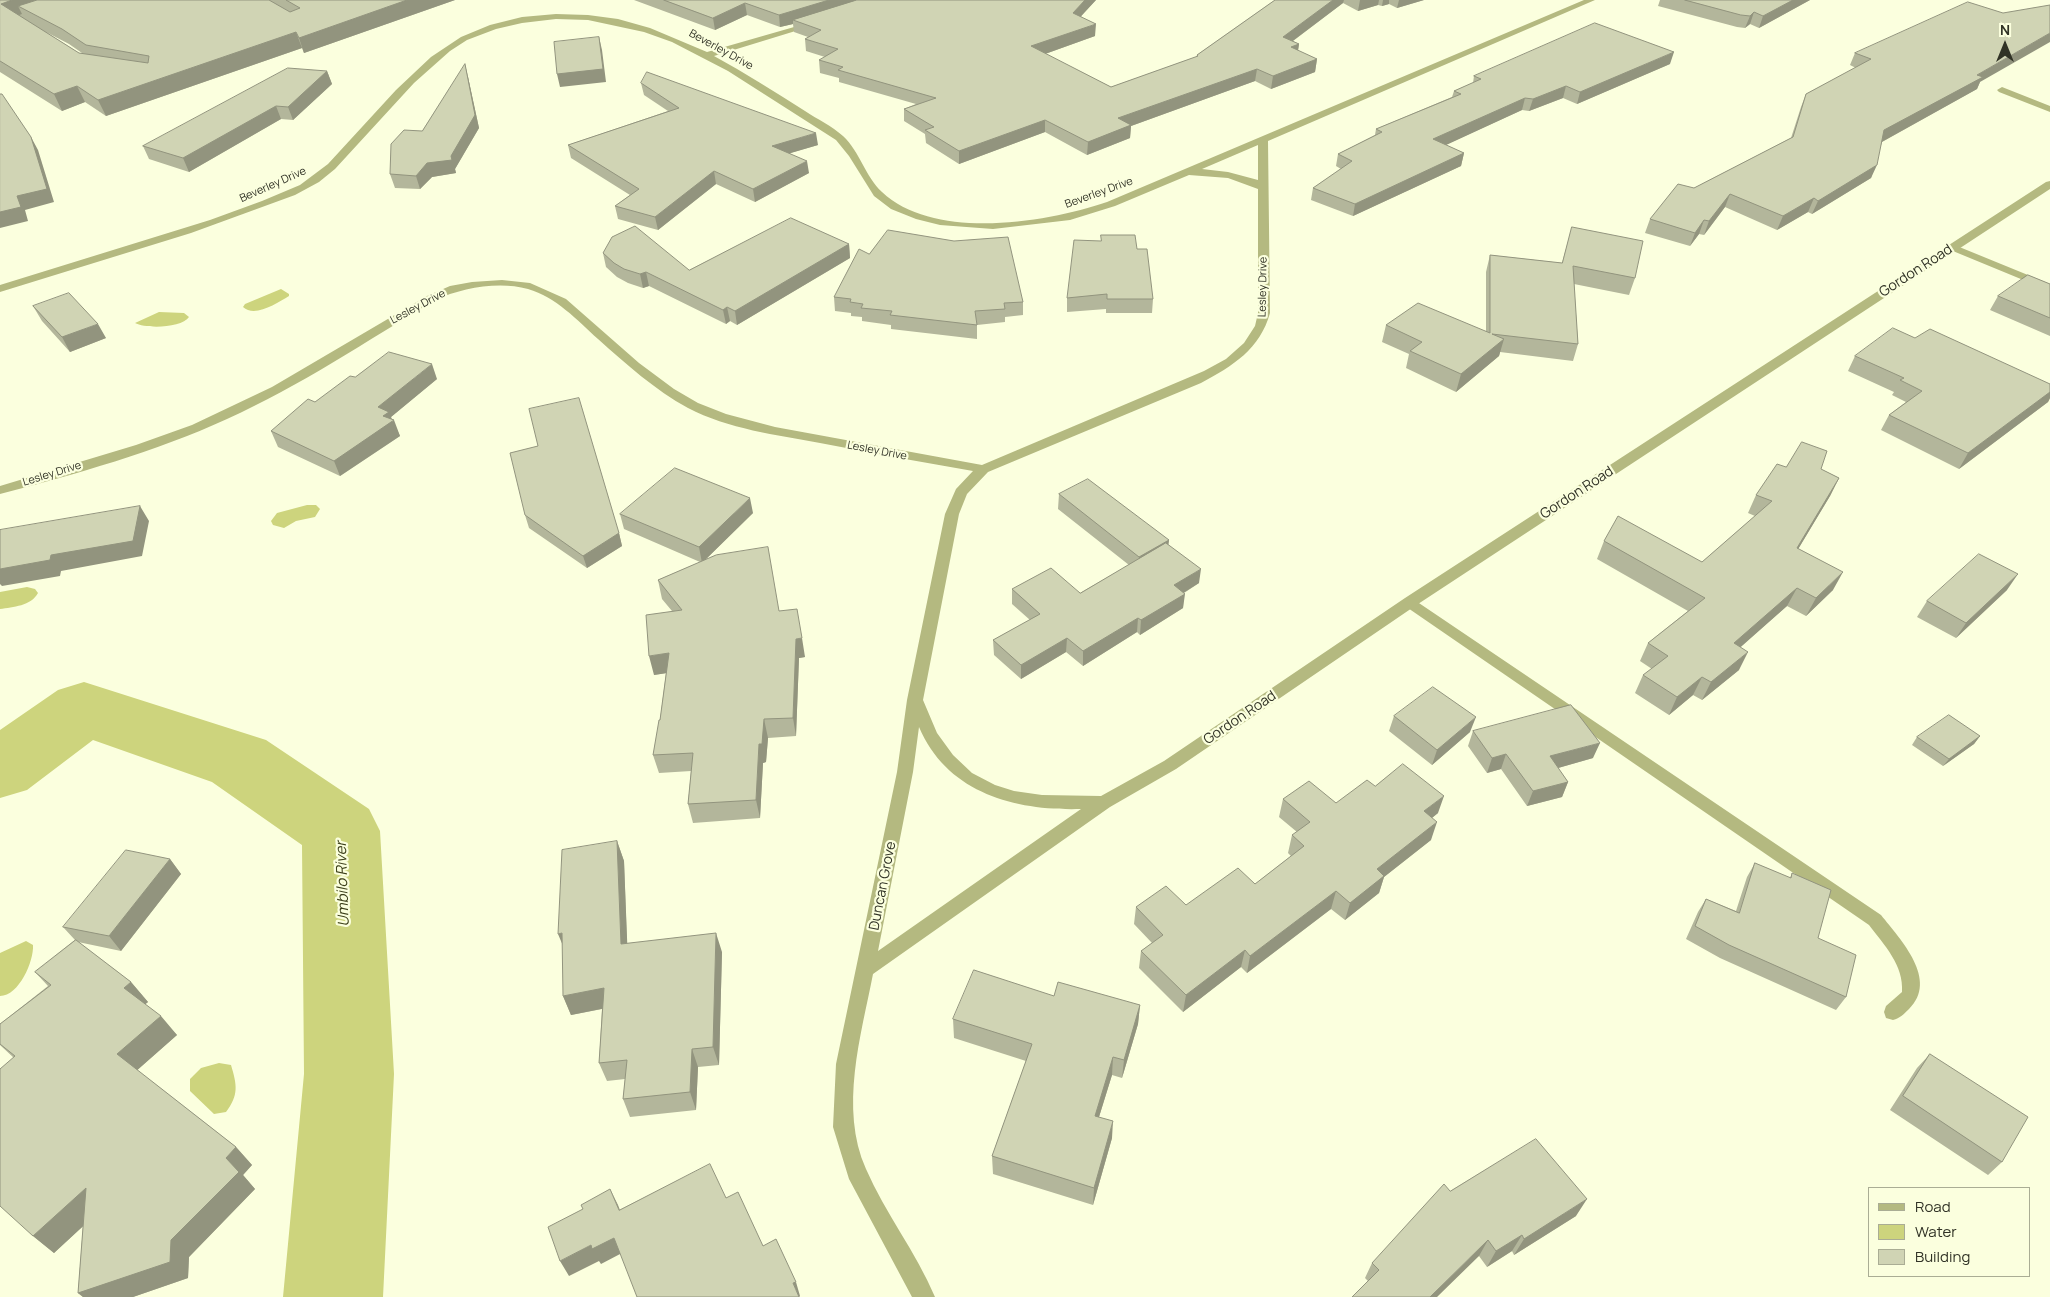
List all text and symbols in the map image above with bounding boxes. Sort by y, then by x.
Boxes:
north arrow [1980,20,2030,70]
text: N [2000,20,2010,39]
street label: Beverley Drive [687,27,755,73]
street label: Beverley Drive [238,164,308,206]
street label: Beverley Drive [1063,175,1135,211]
street label: Gordon Road [1876,241,1956,301]
street label: Lesley Drive [1256,257,1270,317]
street label: Lesley Drive [388,287,448,327]
street label: Lesley Drive [846,439,908,463]
street label: Lesley Drive [21,459,83,489]
street label: Gordon Road [1537,463,1617,523]
street label: Gordon Road [1201,688,1279,748]
street label: Duncan Grove [866,840,900,932]
water label: Umbilo River [333,841,353,927]
legend [1868,1187,2030,1277]
text: Road [1915,1196,1951,1217]
text: Water [1915,1221,1957,1242]
text: Building [1915,1246,1970,1267]

